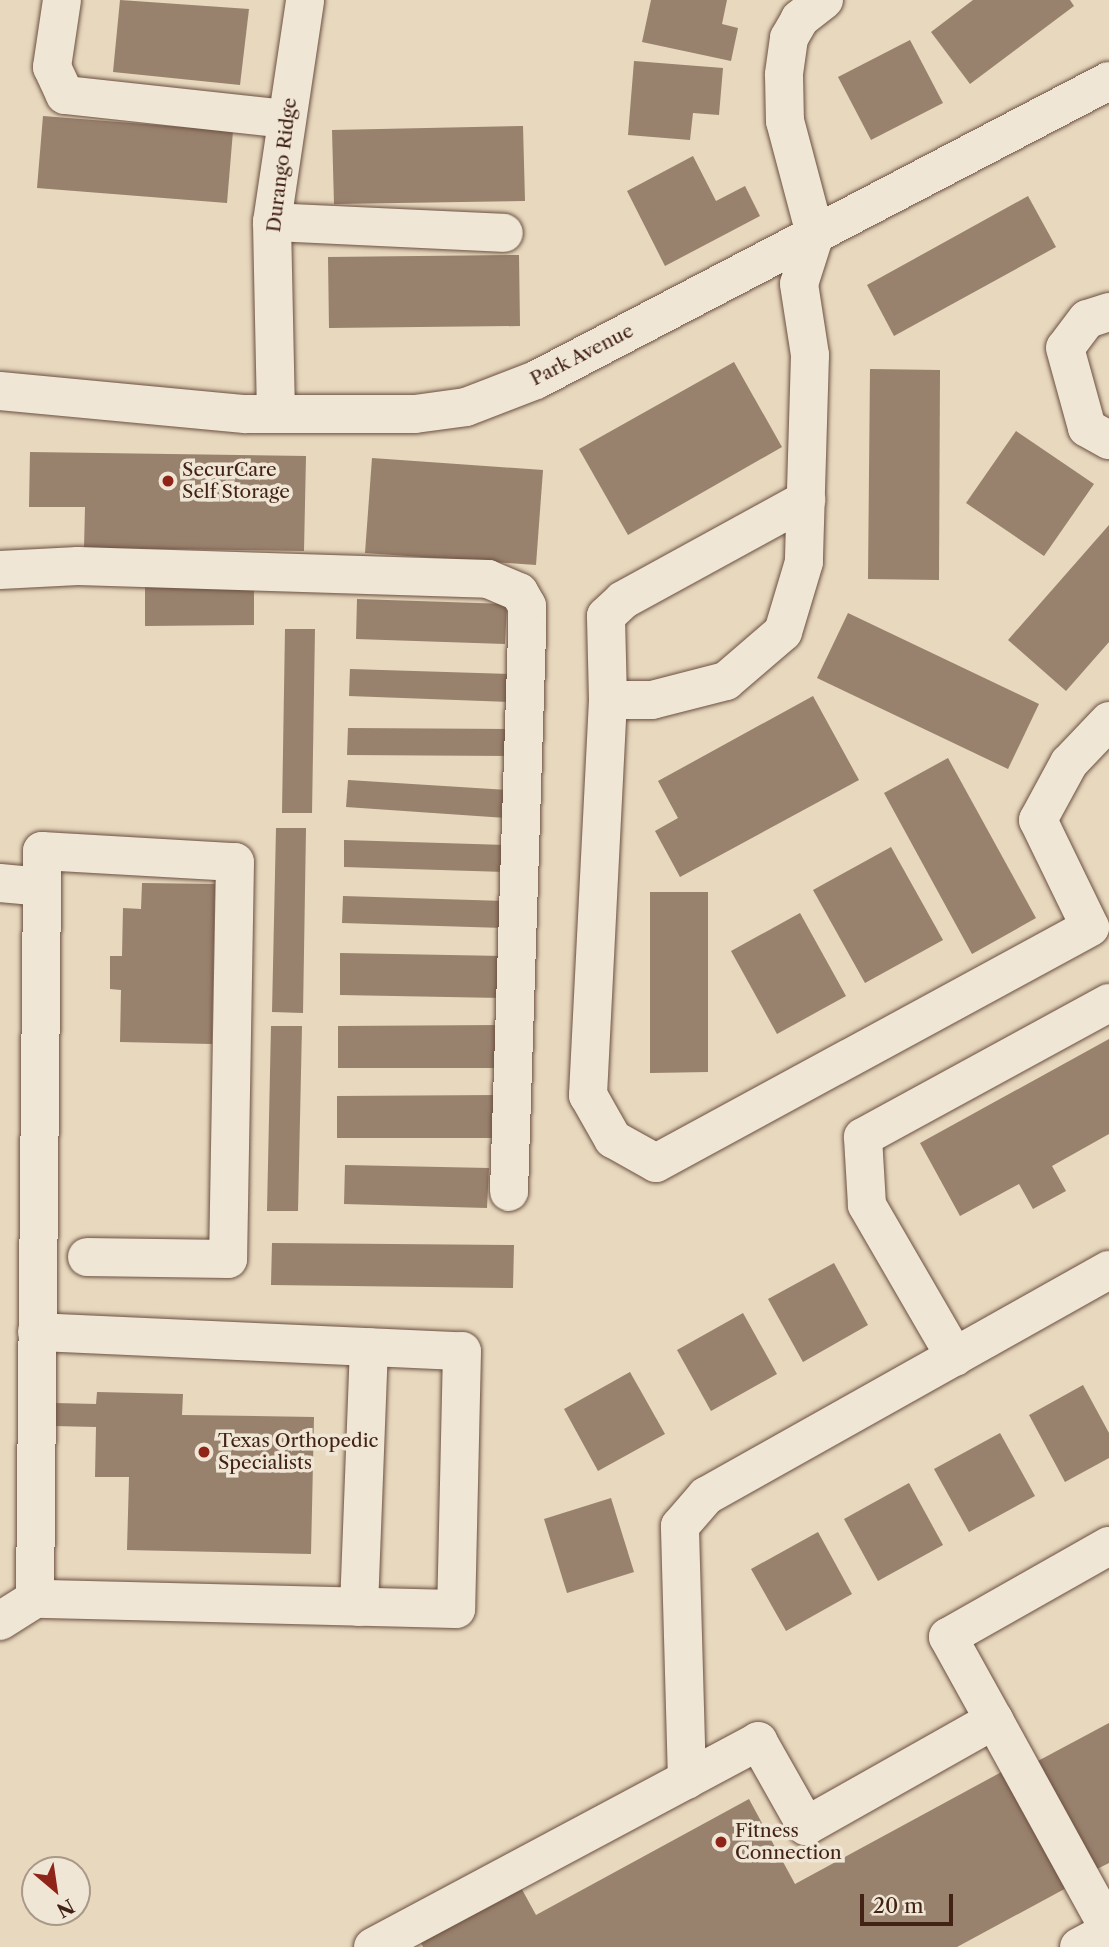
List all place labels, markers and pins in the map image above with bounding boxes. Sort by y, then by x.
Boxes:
place label: SecurCare Self Storage [182,459,290,503]
marker: SecurCare Self Storage [160,473,176,489]
place label: Texas Orthopedic Specialists [218,1430,378,1474]
marker: Texas Orthopedic Specialists [196,1444,212,1460]
place label: Fitness Connection [735,1820,842,1864]
marker: Fitness Connection [713,1834,729,1850]

